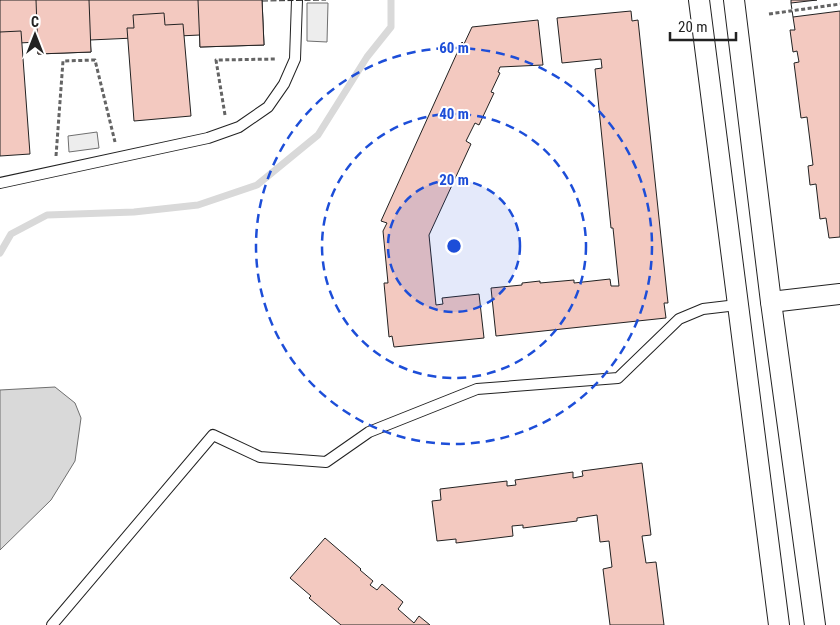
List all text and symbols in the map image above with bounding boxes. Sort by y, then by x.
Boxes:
north arrow [10,10,60,60]
scale bar [670,10,736,42]
text: С [31,14,39,30]
text: 20 m [678,18,708,36]
text: 60 m [439,39,469,57]
text: 40 m [439,105,469,123]
text: 20 m [439,171,469,189]
centre of rings [445,237,463,255]

